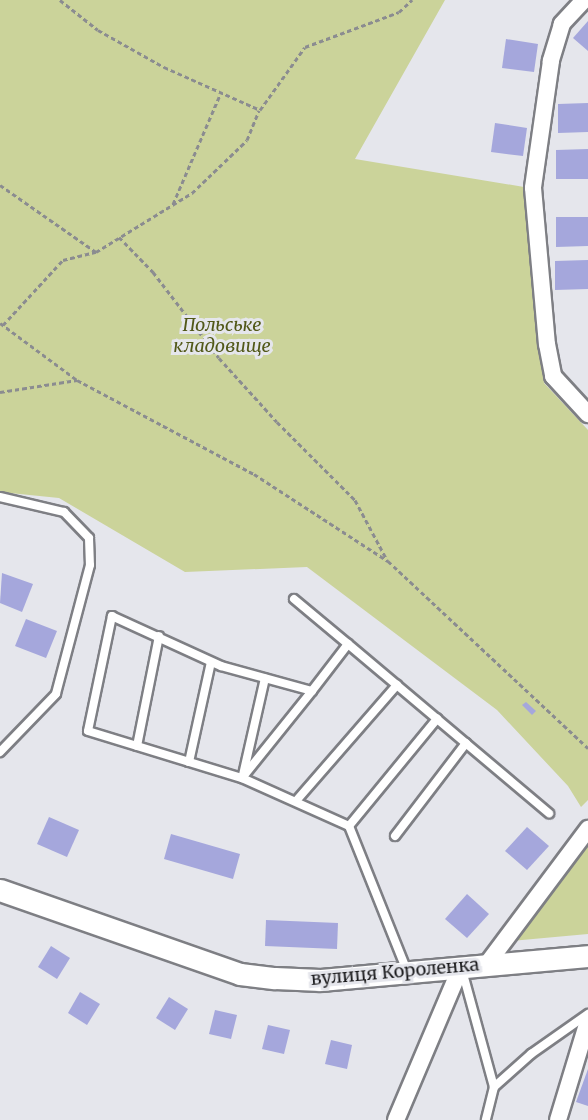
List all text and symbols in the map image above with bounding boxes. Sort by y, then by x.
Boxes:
park label: Польське кладовище [173,315,271,358]
street label: вулиця Короленка [310,954,480,990]

